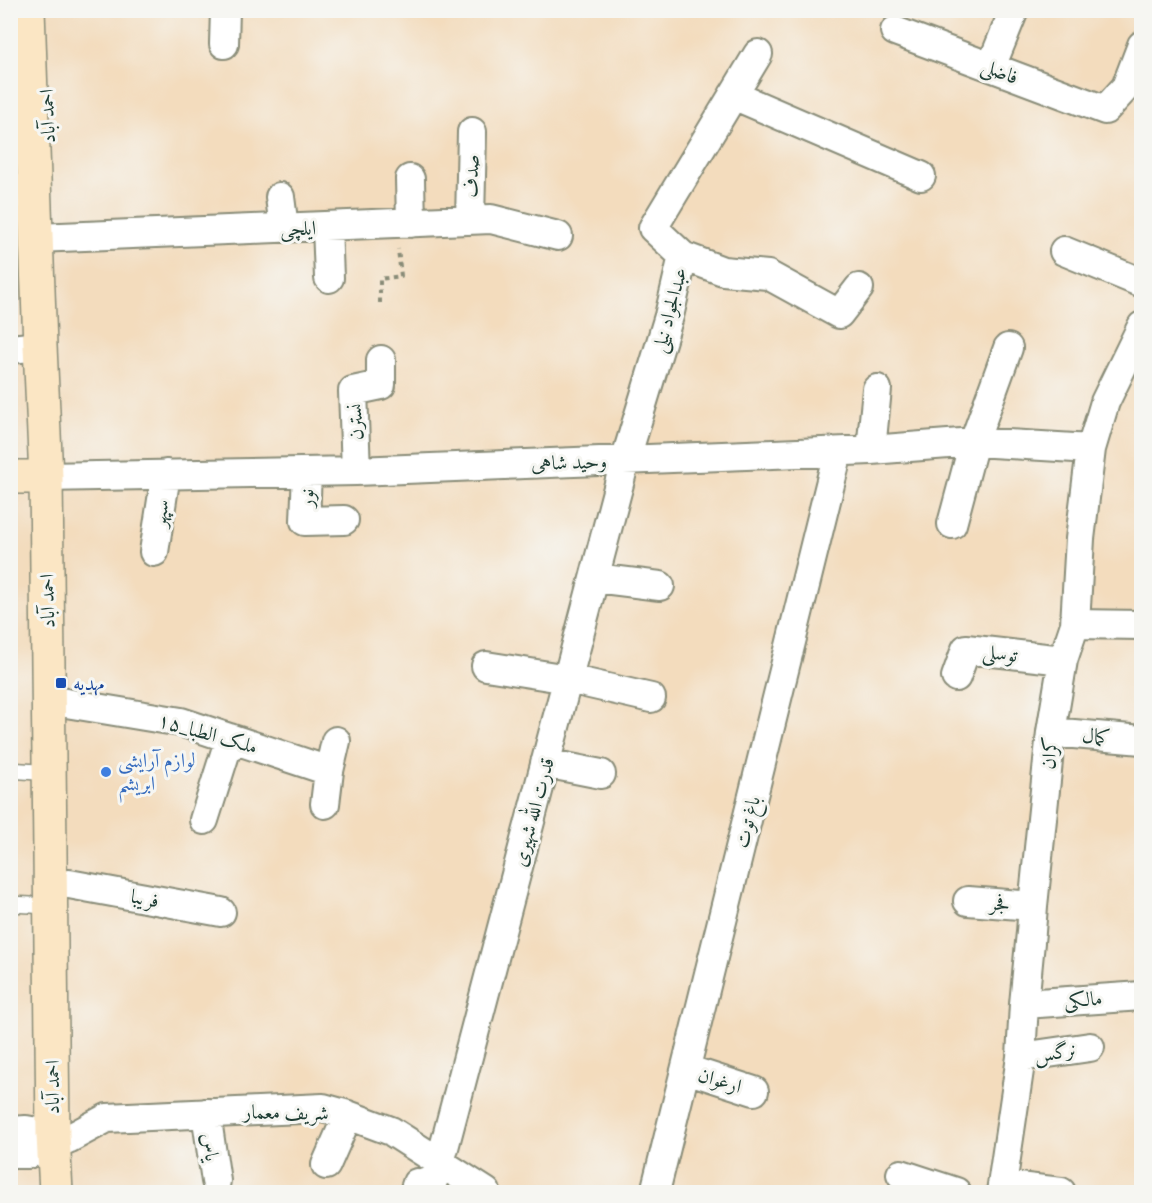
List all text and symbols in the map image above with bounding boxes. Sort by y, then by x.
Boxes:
street label: فاضلی [977,53,1022,92]
street label: احمد آباد [34,88,61,144]
street label: صدف [459,154,484,198]
street label: ایلچی [280,215,316,243]
street label: عبدالجواد نیلی [646,265,695,356]
street label: نسترن [342,403,369,441]
street label: وحید شاهی [531,449,607,476]
street label: نور [294,488,319,510]
street label: سپهر [146,498,176,531]
street label: احمد آباد [35,574,60,628]
street label: توسلی [981,639,1019,670]
place label: مهدیه [73,671,105,696]
marker: مهدیه [54,676,68,690]
street label: ۱۵_ملک الطبا [155,707,261,760]
street label: کمال [1081,723,1111,750]
street label: کران [1035,736,1064,771]
place label: لوازم آرایشی ابریشم [118,748,195,803]
street label: قدرت الله شهیری [504,754,560,869]
marker: لوازم آرایشی ابریشم [99,765,113,779]
street label: باغ توت [729,794,771,852]
street label: فریبا [129,884,161,913]
street label: فجر [987,890,1011,917]
street label: مالکی [1063,986,1103,1014]
street label: نرگس [1032,1037,1078,1069]
street label: احمد آباد [40,1060,65,1114]
street label: ارغوان [695,1062,745,1099]
street label: شریف معمار [241,1099,329,1127]
street label: یاس [196,1131,225,1164]

